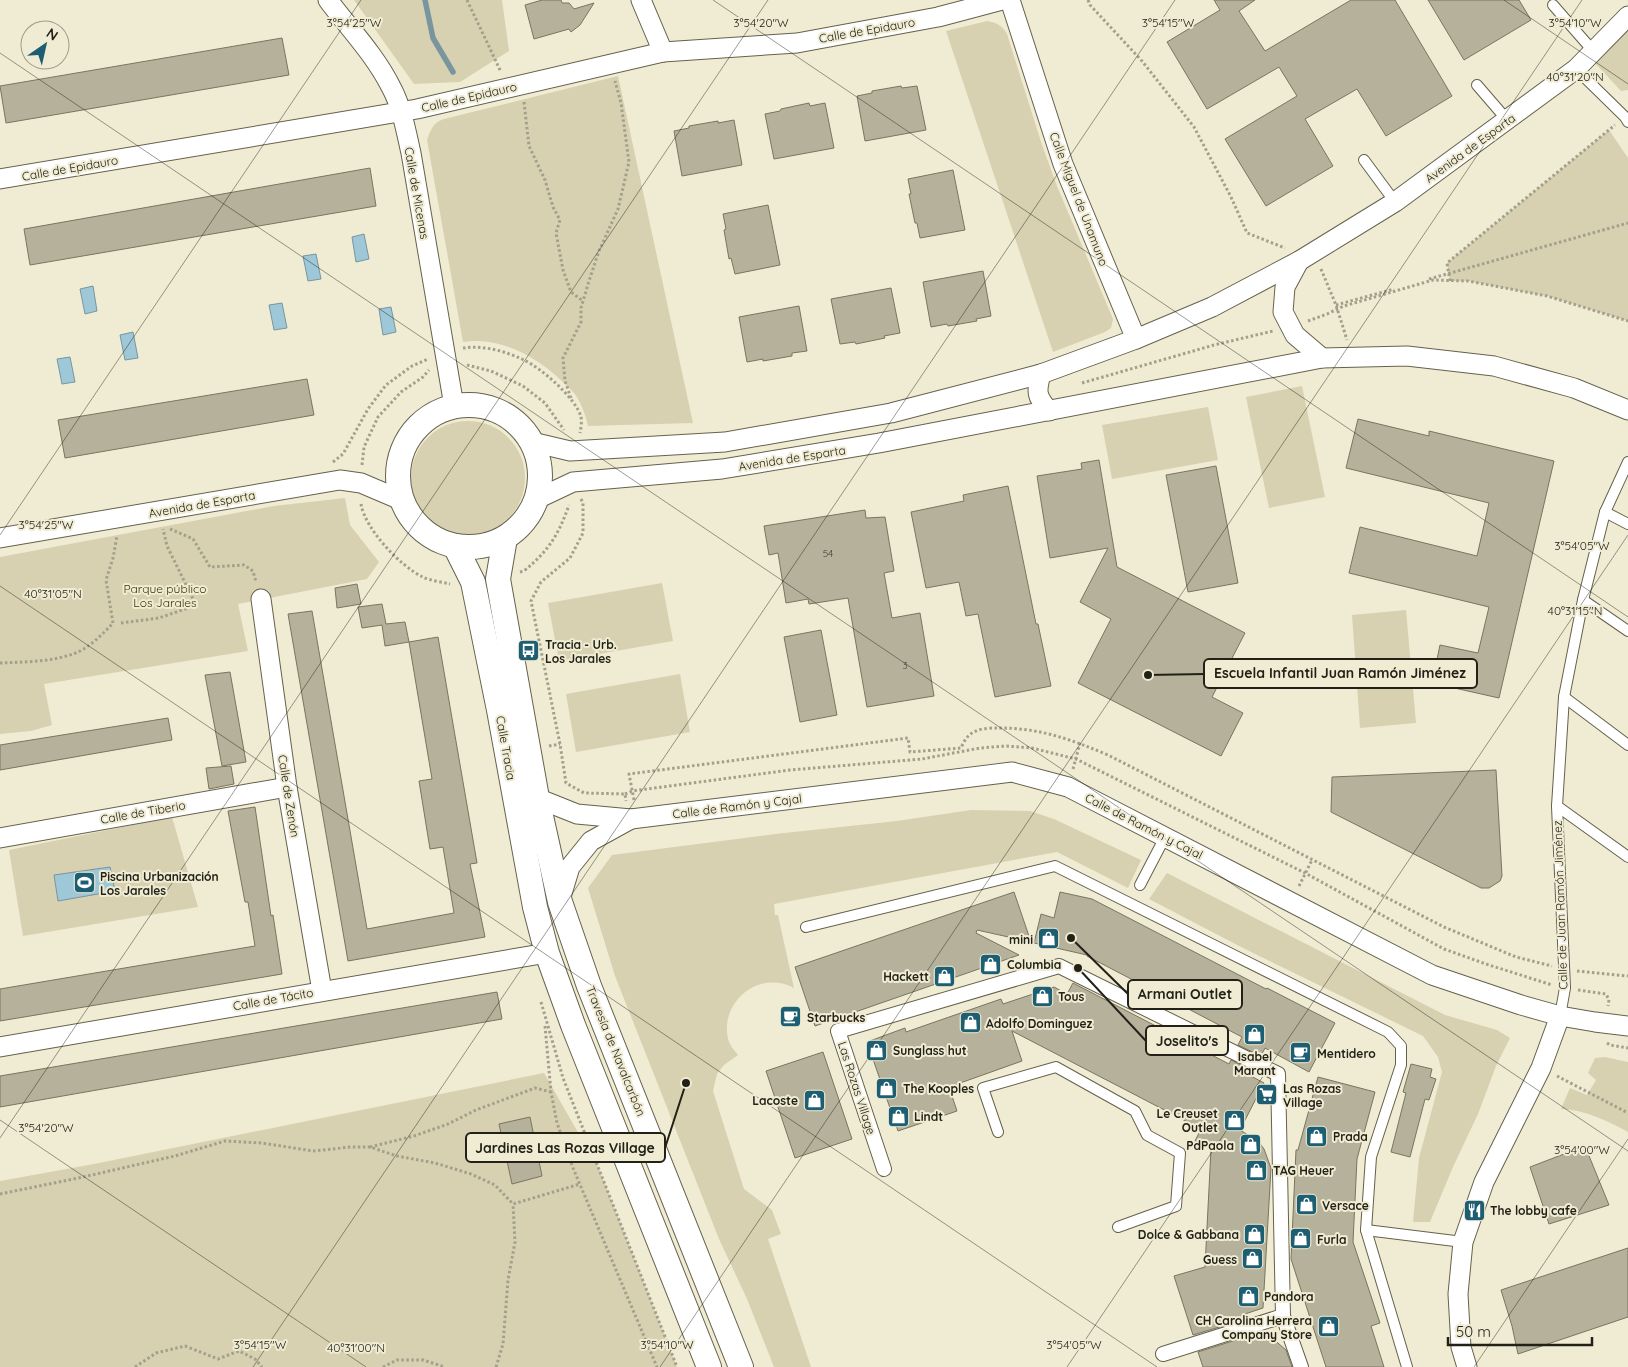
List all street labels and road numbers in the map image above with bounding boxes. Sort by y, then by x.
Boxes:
street label: Calle de Epidauro [818,14,916,46]
street label: Calle de Epidauro [420,79,518,115]
street label: Avenida de Esparta [1422,110,1518,186]
street label: Calle Miguel de Unamuno [1047,130,1111,268]
street label: Calle de Micenas [402,146,433,241]
street label: Calle de Epidauro [21,152,119,184]
street label: Avenida de Esparta [737,442,847,474]
street label: Avenida de Esparta [147,487,257,521]
street label: Calle Tracia [493,715,519,781]
street label: Calle de Zenón [275,754,303,838]
street label: Calle de Ramón y Cajal [1083,790,1205,862]
street label: Calle de Ramón y Cajal [672,791,802,821]
street label: Calle de Tiberio [99,797,187,827]
street label: Calle de Juan Ramón Jiménez [1550,820,1570,990]
street label: Travesía de Navalcarbón [583,984,649,1118]
street label: Calle de Tácito [232,985,314,1013]
street label: Las Rozas Village [835,1040,879,1137]

